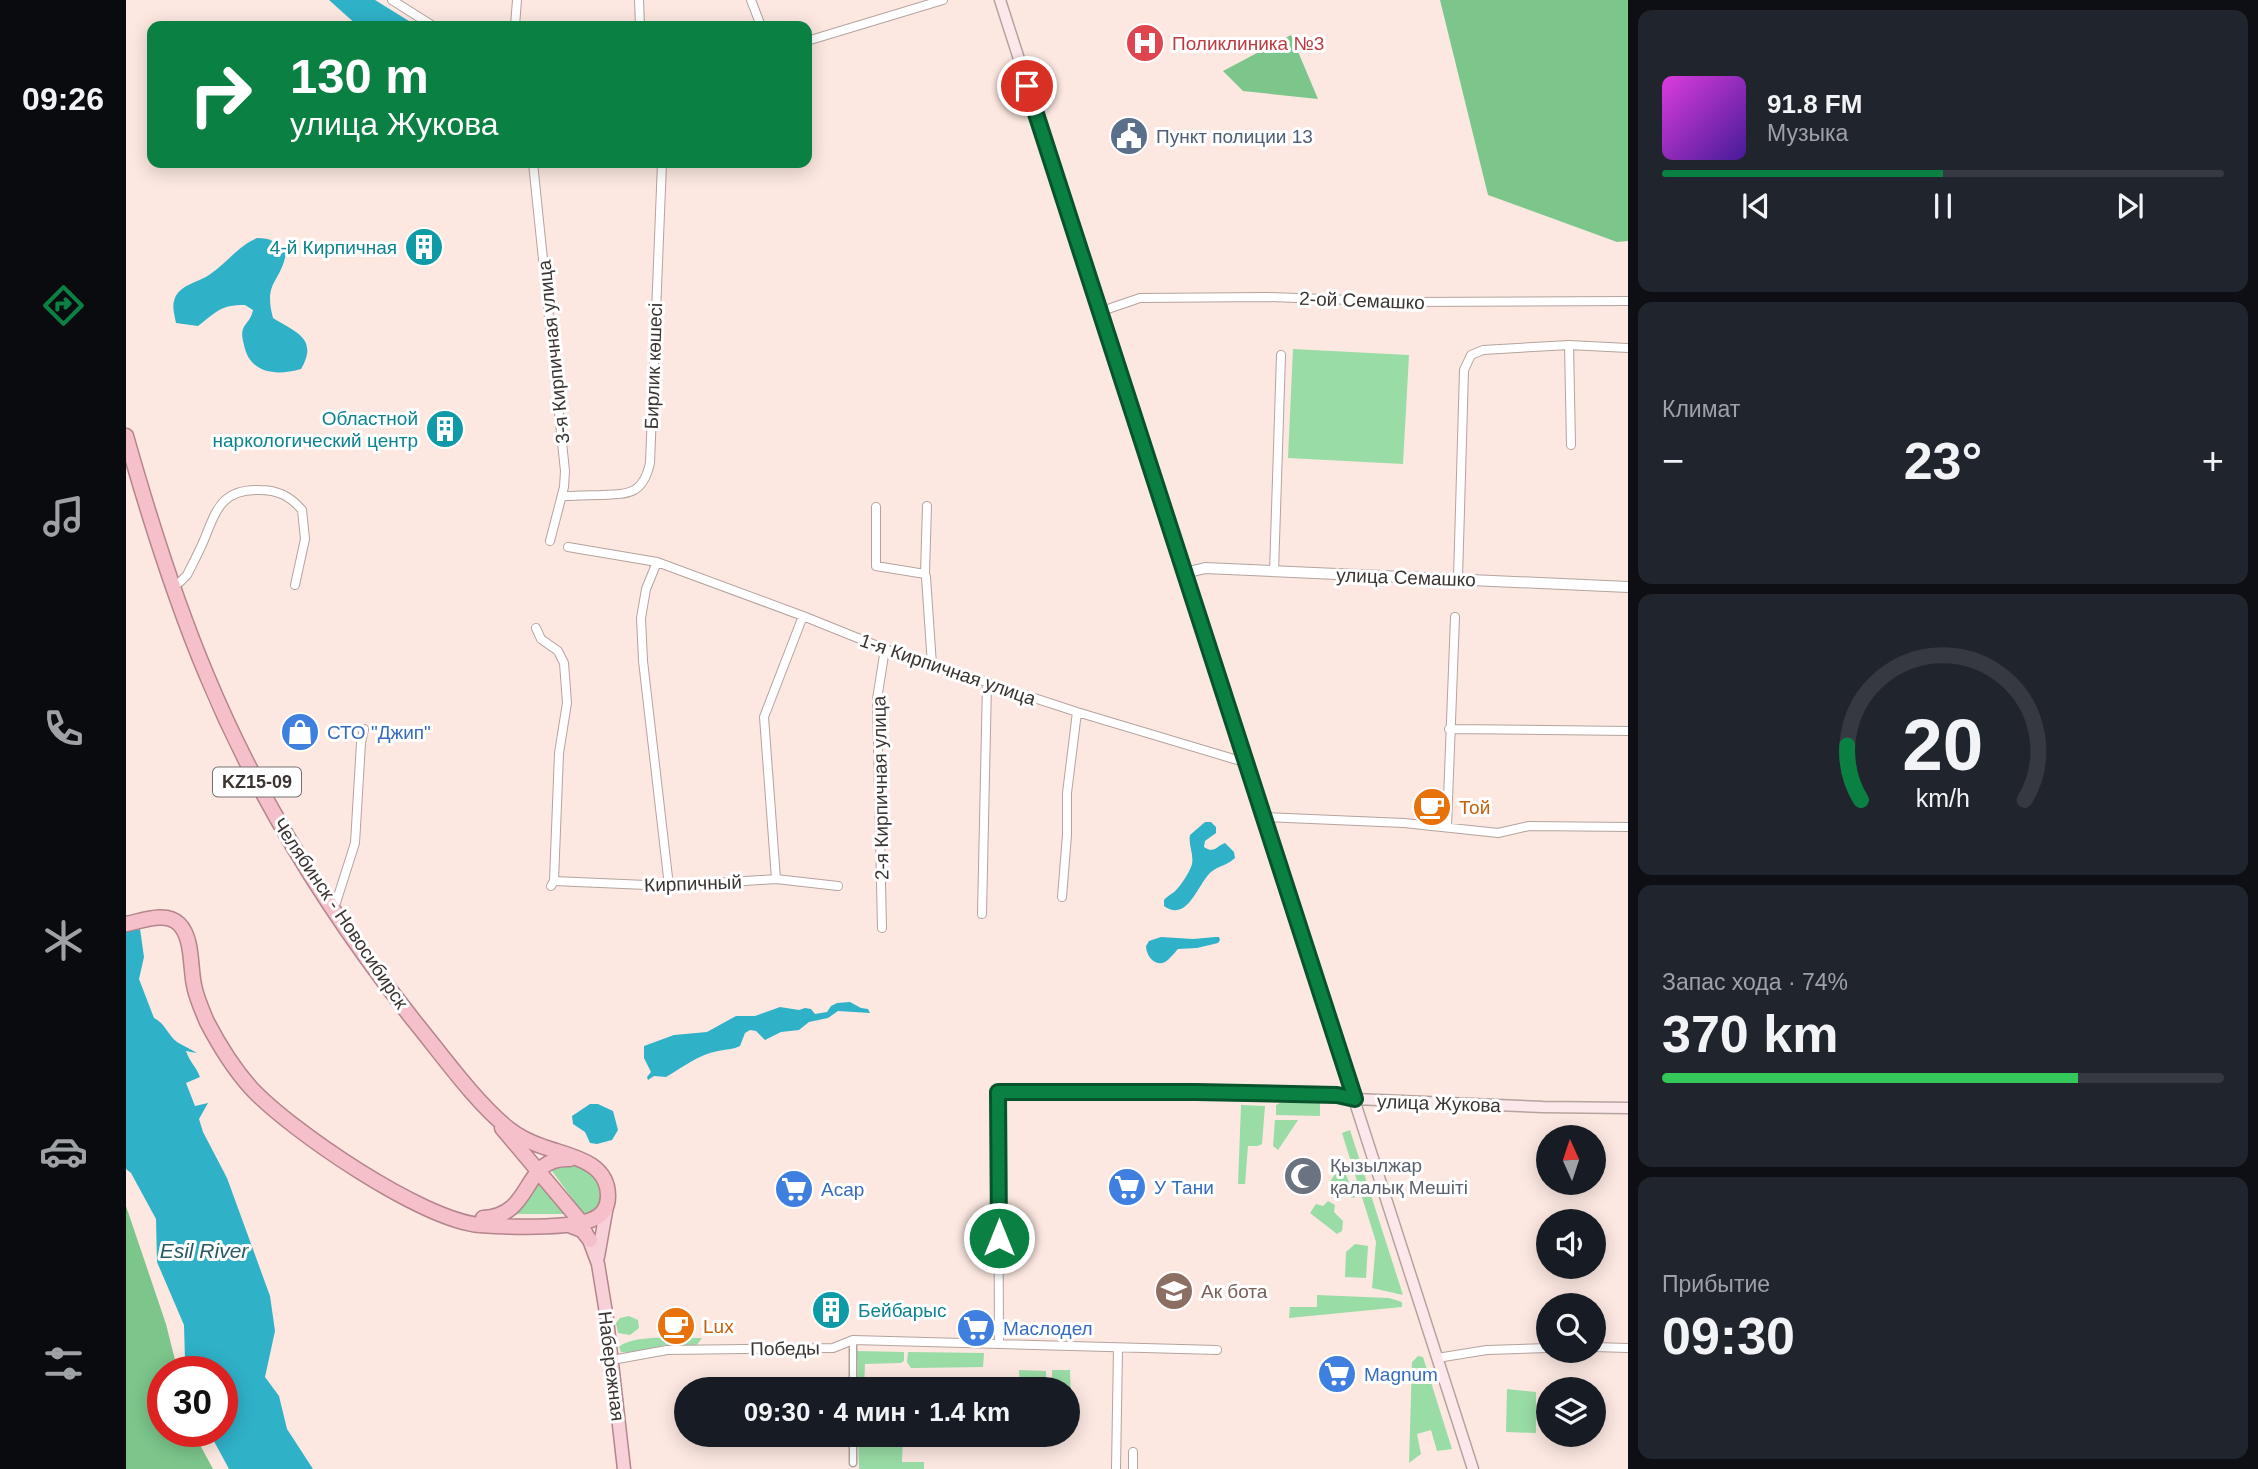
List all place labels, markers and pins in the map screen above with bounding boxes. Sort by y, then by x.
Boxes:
hospital icon: Поликлиника №3 [1124,22,1166,64]
place label: Поликлиника №3 [1172,33,1324,54]
pin [997,56,1057,116]
public building icon: Пункт полиции 13 [1108,115,1150,157]
place label: Пункт полиции 13 [1156,126,1313,147]
building icon: 4-й Кирпичная [403,226,445,268]
place label: 4-й Кирпичная [270,237,397,258]
place label: Областной наркологический центр [213,408,418,451]
building icon: Областной наркологический центр [424,408,466,450]
shop icon: СТО "Джип" [279,711,321,753]
place label: СТО "Джип" [327,722,431,743]
cafe icon: Той [1411,786,1453,828]
place label: Той [1459,797,1490,818]
mosque icon: Қызылжар қалалық Мешіті [1282,1155,1324,1197]
place label: Қызылжар қалалық Мешіті [1330,1155,1468,1198]
supermarket icon: У Тани [1106,1166,1148,1208]
supermarket icon: Асар [773,1168,815,1210]
place label: У Тани [1154,1177,1214,1198]
place label: Асар [821,1179,864,1200]
school or university icon: Ак бота [1153,1270,1195,1312]
place label: Ак бота [1201,1281,1268,1302]
building icon: Бейбарыс [810,1289,852,1331]
place label: Бейбарыс [858,1300,946,1321]
cafe icon: Lux [655,1305,697,1347]
supermarket icon: Маслодел [955,1307,997,1349]
place label: Lux [703,1316,734,1337]
place label: Маслодел [1003,1318,1093,1339]
supermarket icon: Magnum [1316,1353,1358,1395]
place label: Magnum [1364,1364,1438,1385]

